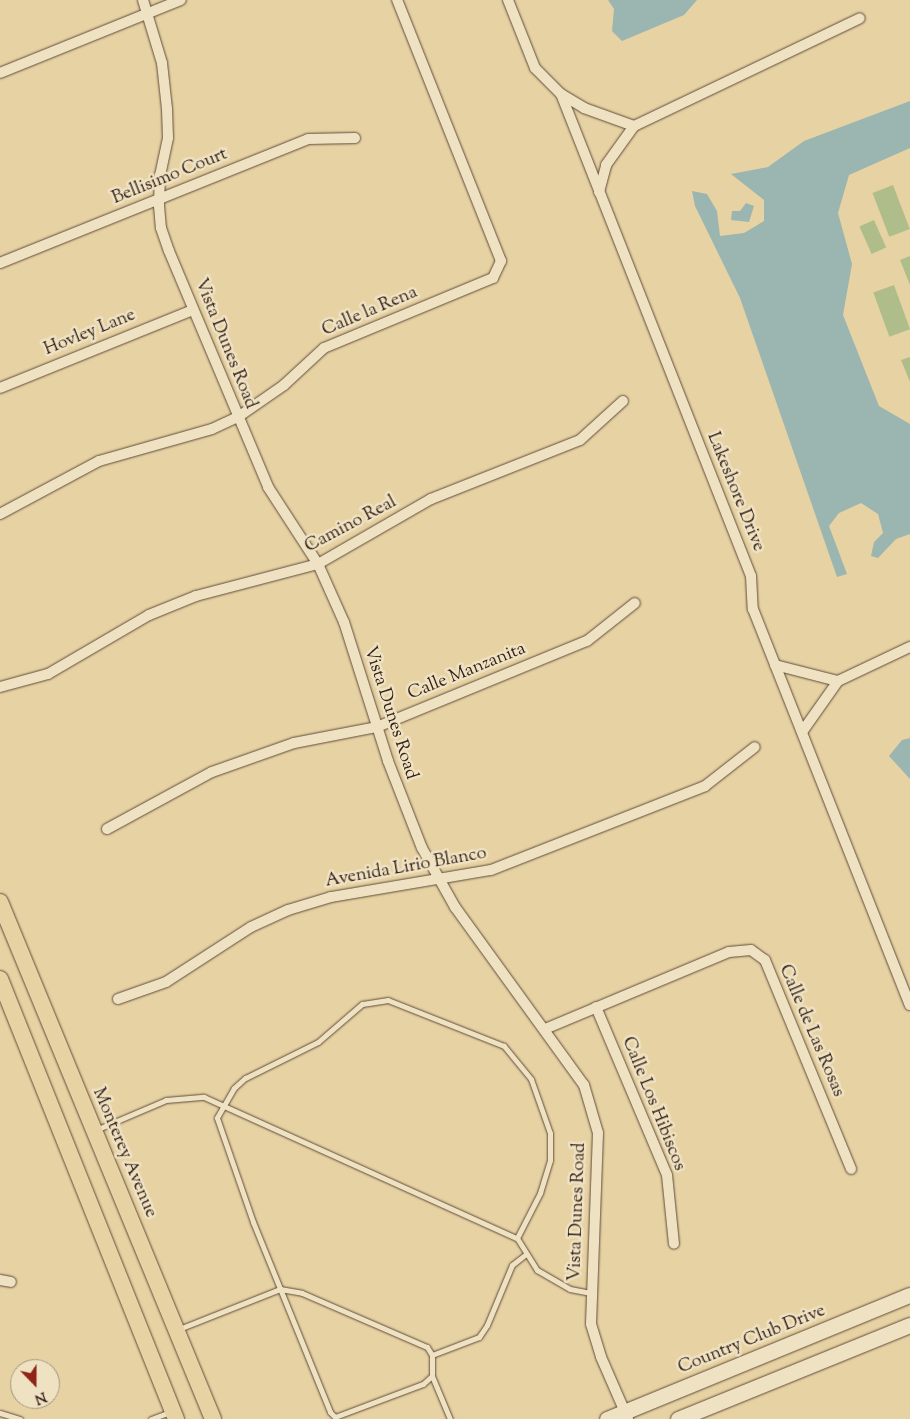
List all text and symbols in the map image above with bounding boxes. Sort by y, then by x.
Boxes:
street label: Bellisimo Court [109,144,231,210]
street label: Vista Dunes Road [189,276,261,412]
street label: Calle la Rena [319,282,421,342]
street label: Hovley Lane [41,305,139,361]
street label: Lakeshore Drive [701,429,769,555]
street label: Camino Real [301,492,401,558]
street label: Calle Manzanita [405,639,529,705]
street label: Vista Dunes Road [358,644,422,782]
street label: Avenida Lirio Blanco [324,843,488,893]
street label: Calle de Las Rosas [773,962,849,1100]
street label: Calle Los Hibiscos [616,1034,690,1174]
street label: Monterey Avenue [87,1085,161,1221]
street label: Vista Dunes Road [565,1142,591,1282]
street label: Country Club Drive [675,1301,829,1379]
north arrow [10,1359,60,1409]
text: N [31,1386,49,1408]

